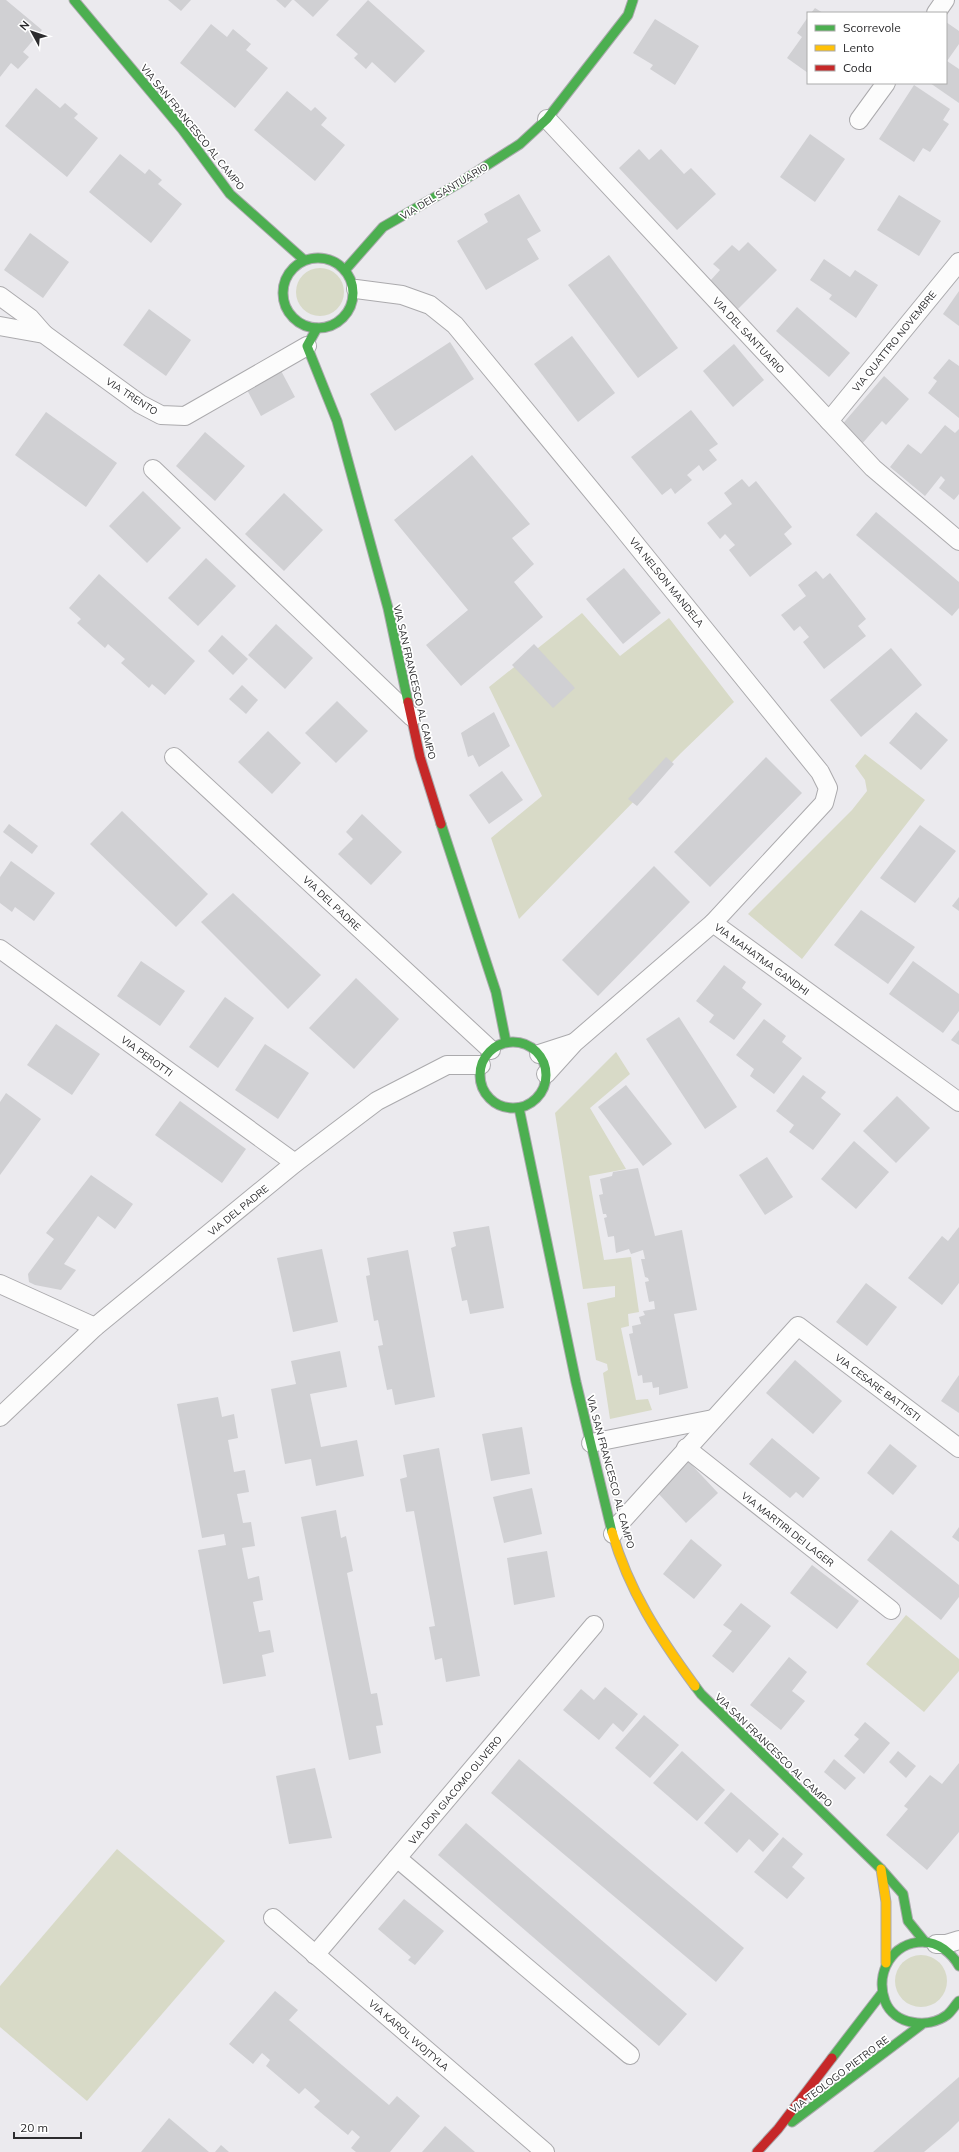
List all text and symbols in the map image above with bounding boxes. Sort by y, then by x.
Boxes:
north arrow [12,12,52,52]
legend [807,12,947,84]
text: N [16,18,32,33]
text: Scorrevole [843,20,901,35]
text: Lento [843,40,874,55]
text: Coda [843,60,872,75]
street label: VIA SAN FRANCESCO AL CAMPO [138,62,248,193]
street label: VIA DEL SANTUARIO [398,160,491,223]
street label: VIA QUATTRO NOVEMBRE [850,288,939,395]
street label: VIA DEL SANTUARIO [710,294,788,376]
street label: VIA TRENTO [103,375,160,418]
street label: VIA NELSON MANDELA [626,535,707,630]
street label: VIA SAN FRANCESCO AL CAMPO [390,603,439,761]
street label: VIA DEL PADRE [300,873,363,934]
street label: VIA MAHATMA GANDHI [712,921,812,998]
street label: VIA PEROTTI [118,1033,175,1080]
street label: VIA DEL PADRE [205,1182,271,1239]
street label: VIA CESARE BATTISTI [832,1351,923,1424]
street label: VIA SAN FRANCESCO AL CAMPO [584,1394,637,1551]
street label: VIA MARTIRI DEI LAGER [739,1489,837,1570]
street label: VIA SAN FRANCESCO AL CAMPO [712,1691,835,1810]
street label: VIA DON GIACOMO OLIVERO [406,1733,505,1848]
street label: VIA KAROL WOJTYLA [366,1997,452,2074]
street label: VIA TEOLOGO PIETRO RE [787,2033,891,2116]
scale bar [14,2114,81,2140]
text: 20 m [20,2120,48,2135]

